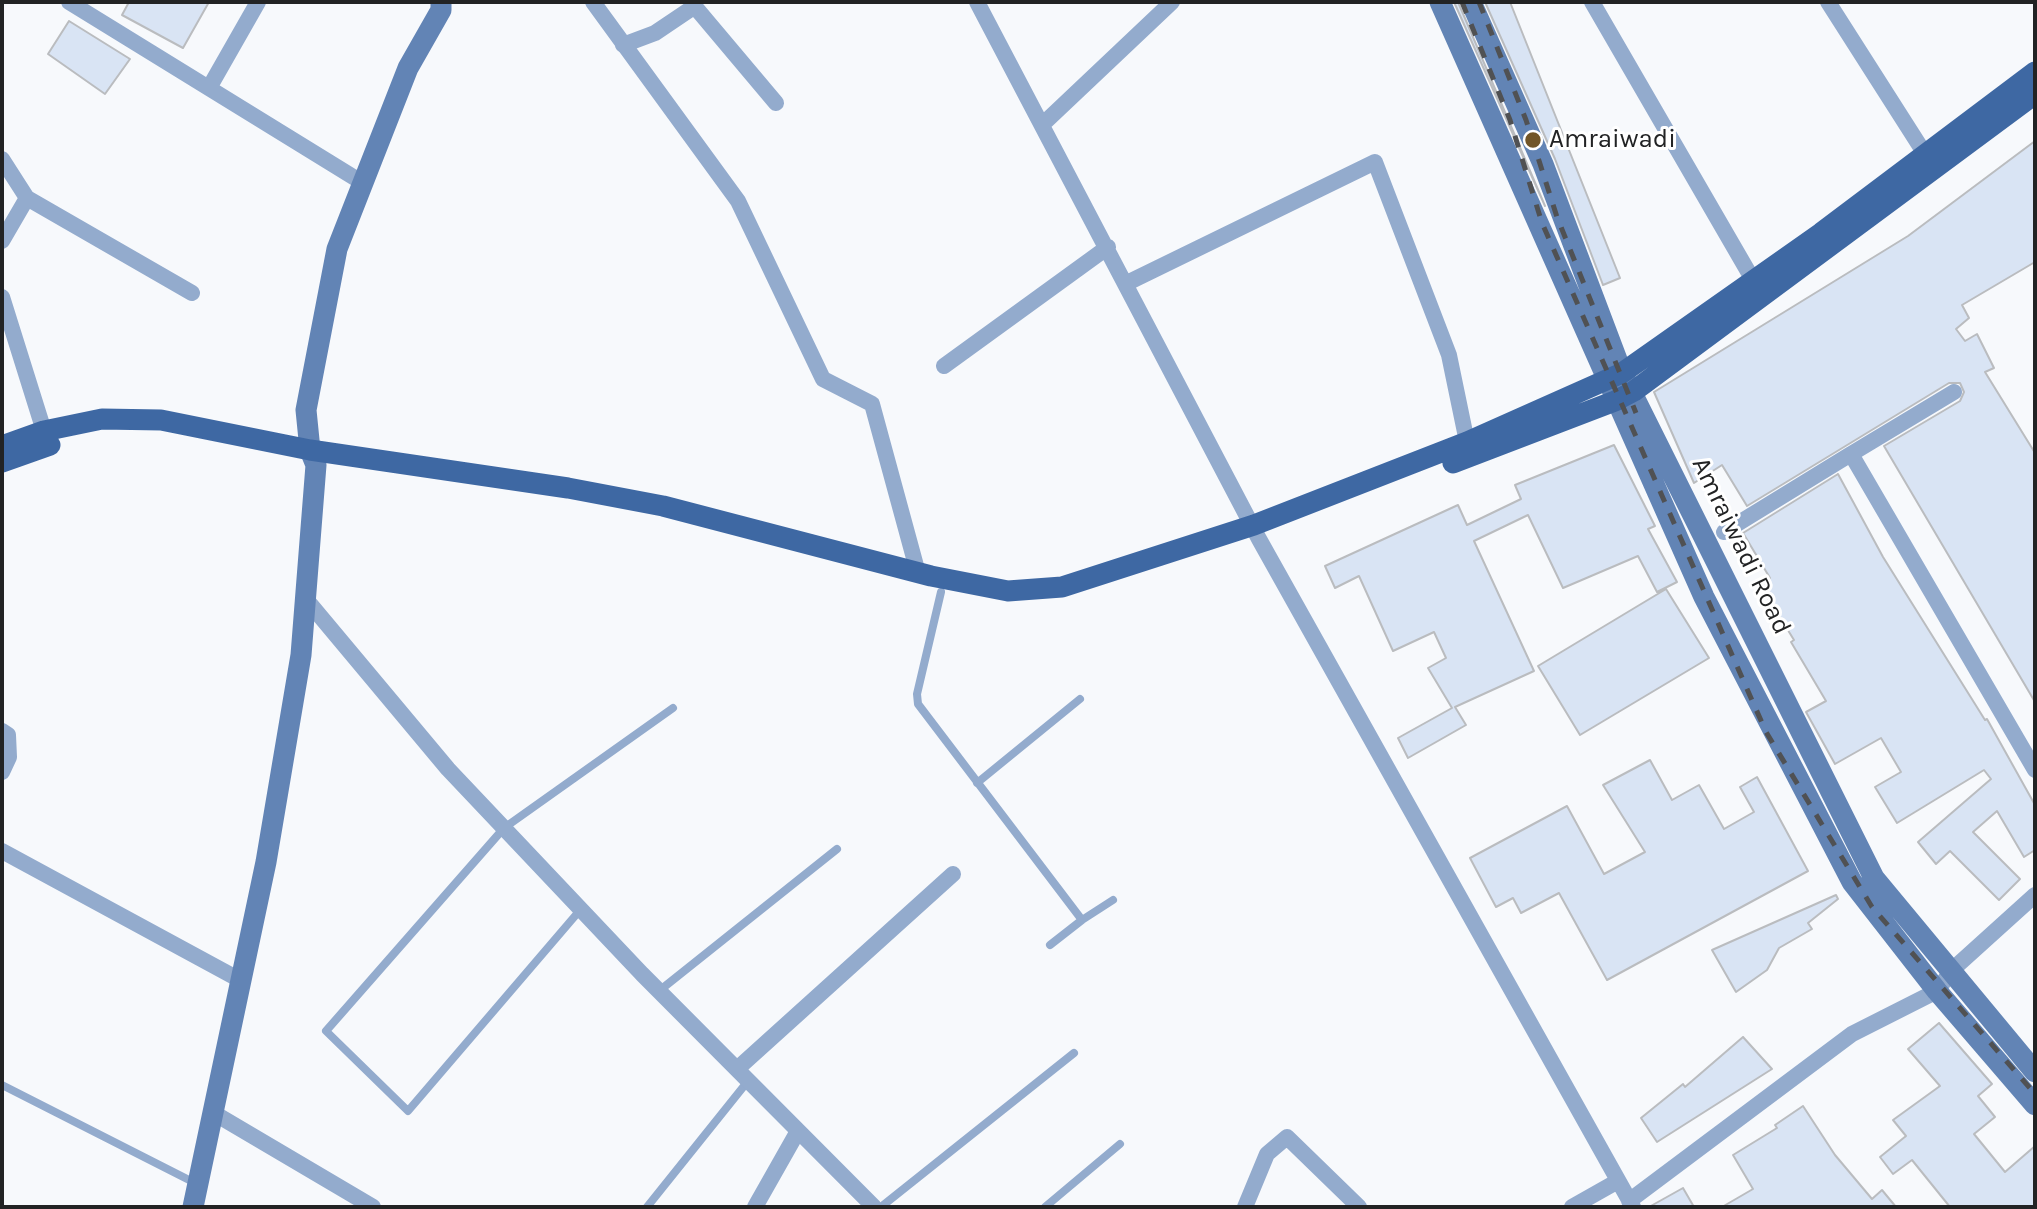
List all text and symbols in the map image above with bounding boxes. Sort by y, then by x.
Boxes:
place label: Amraiwadi [1549,124,1676,156]
marker: Amraiwadi [1523,130,1543,150]
street label: Amraiwadi Road [1685,452,1797,640]

